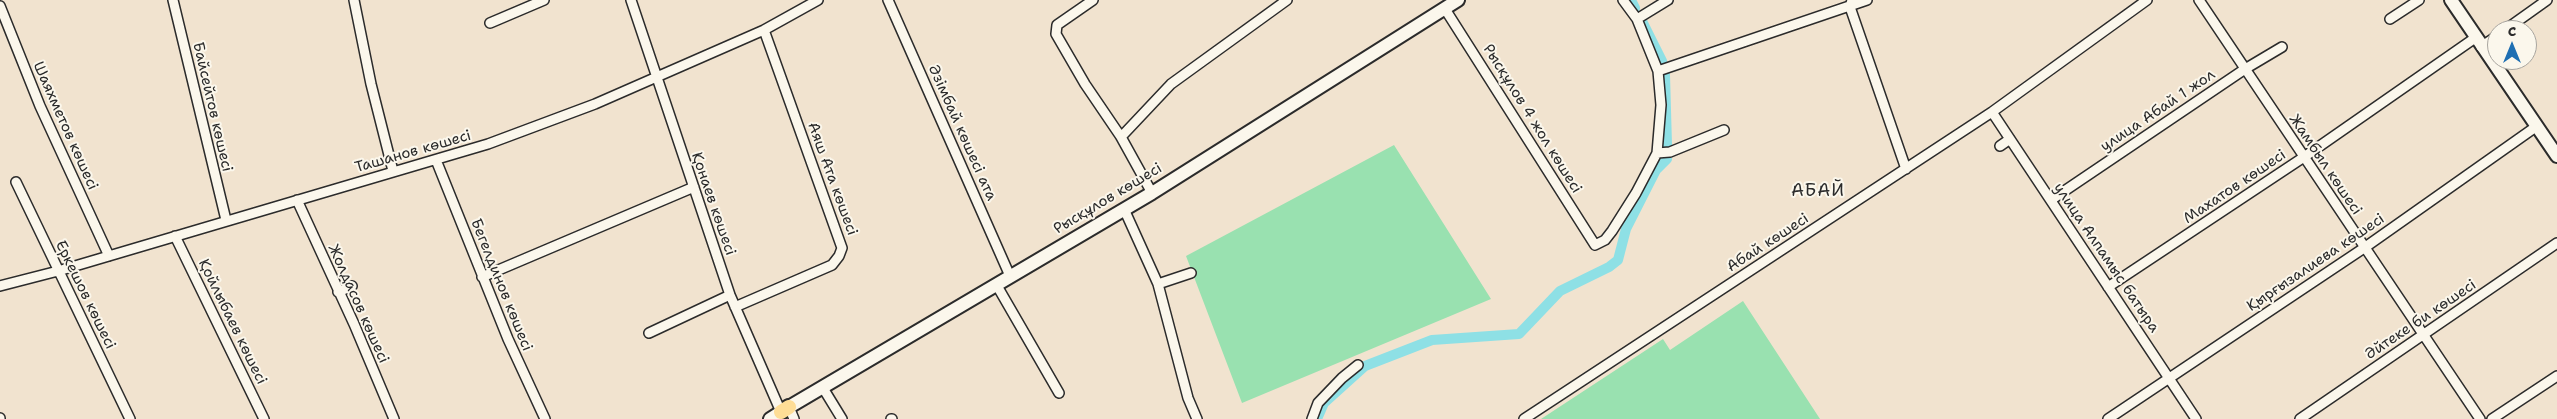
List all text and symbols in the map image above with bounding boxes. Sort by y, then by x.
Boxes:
north arrow [2487,20,2537,70]
text: С [2508,22,2516,40]
street label: Байсейтов көшесі [188,40,236,174]
street label: Рысқұлов 4 жол көшесі [1479,41,1585,197]
street label: Шаяхметов көшесі [29,59,101,193]
street label: Әзімбай көшесі ата [924,62,1000,204]
street label: улица Абай 1 жол [2097,66,2219,156]
street label: Жамбыл көшесі [2285,111,2365,219]
street label: Аяш Ата көшесі [803,120,861,238]
street label: Ташанов көшесі [353,127,473,177]
street label: Махатов көшесі [2180,146,2290,228]
street label: Қонаев көшесі [687,150,739,258]
street label: Рысқұлов көшесі [1051,160,1165,238]
district label: АБАЙ [1790,180,1846,202]
street label: улица Алпамыс батыра [2049,180,2163,336]
street label: Абай көшесі [1724,210,1812,276]
street label: Қырғызалиева көшесі [2244,210,2388,316]
street label: Бегелдинов көшесі [466,216,536,354]
street label: Еркешов көшесі [51,238,119,352]
street label: Жолдасов көшесі [324,242,392,366]
street label: Қойлыбаев көшесі [194,256,270,388]
street label: Әйтеке би көшесі [2362,276,2480,364]

